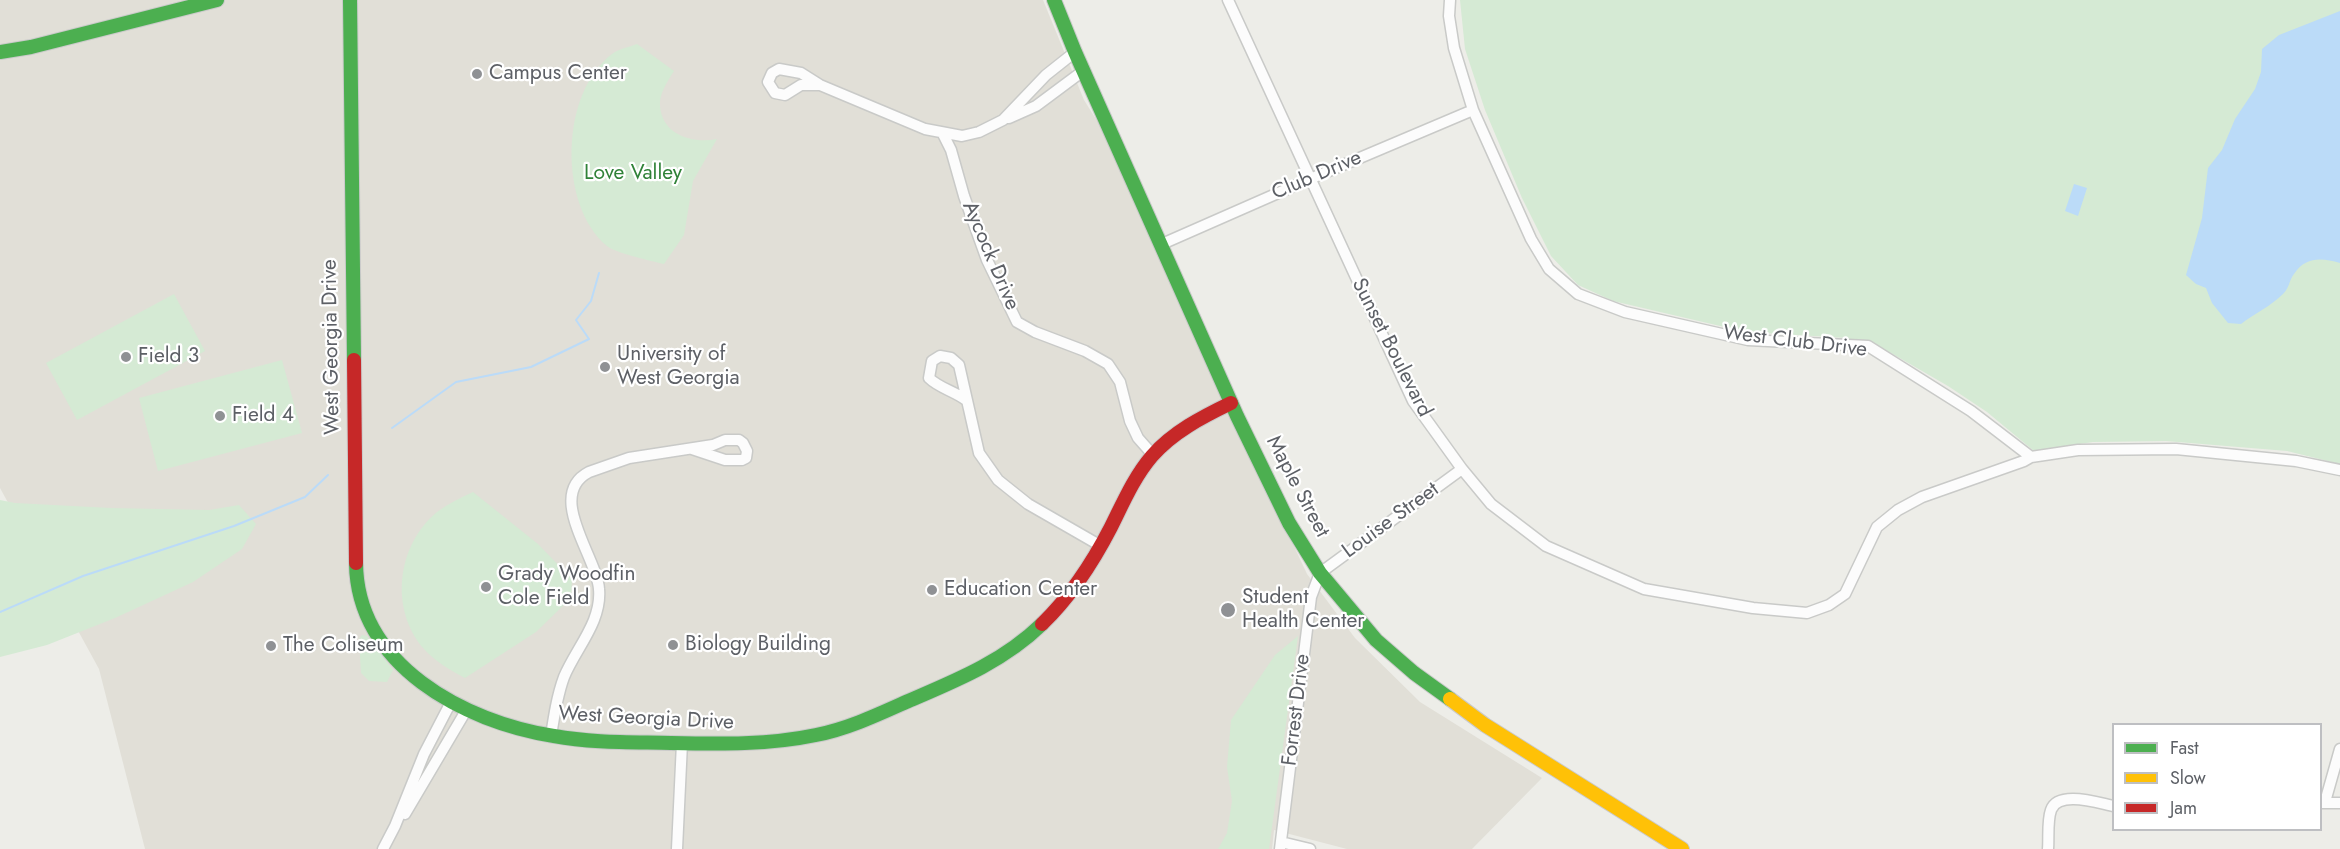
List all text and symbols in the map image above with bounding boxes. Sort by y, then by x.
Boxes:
place label: Campus Center [489,61,627,87]
marker: Campus Center [470,67,484,81]
street label: Club Drive [1268,146,1366,206]
park label: Love Valley [584,161,682,187]
street label: Aycock Drive [956,198,1024,314]
street label: West Georgia Drive [318,259,346,435]
street label: Sunset Boulevard [1345,274,1437,422]
street label: West Club Drive [1722,321,1868,363]
place label: University of West Georgia [617,342,740,392]
place label: Field 3 [138,344,199,370]
marker: Field 3 [119,350,133,364]
marker: University of West Georgia [598,360,612,374]
place label: Field 4 [232,403,294,429]
marker: Field 4 [213,409,227,423]
street label: Maple Street [1260,432,1334,542]
street label: Louise Street [1338,478,1444,564]
place label: Grady Woodfin Cole Field [498,562,636,612]
place label: Education Center [944,577,1097,603]
marker: Grady Woodfin Cole Field [479,580,493,594]
marker: Education Center [925,583,939,597]
place label: Student Health Center [1242,585,1364,635]
marker: Student Health Center [1219,601,1237,619]
place label: Biology Building [685,632,831,658]
place label: The Coliseum [283,633,404,659]
marker: Biology Building [666,638,680,652]
marker: The Coliseum [264,639,278,653]
street label: Forrest Drive [1278,653,1316,767]
street label: West Georgia Drive [558,702,734,736]
legend [2112,723,2322,831]
text: Fast [2170,735,2199,761]
text: Slow [2170,765,2206,791]
text: Jam [2170,795,2197,821]

